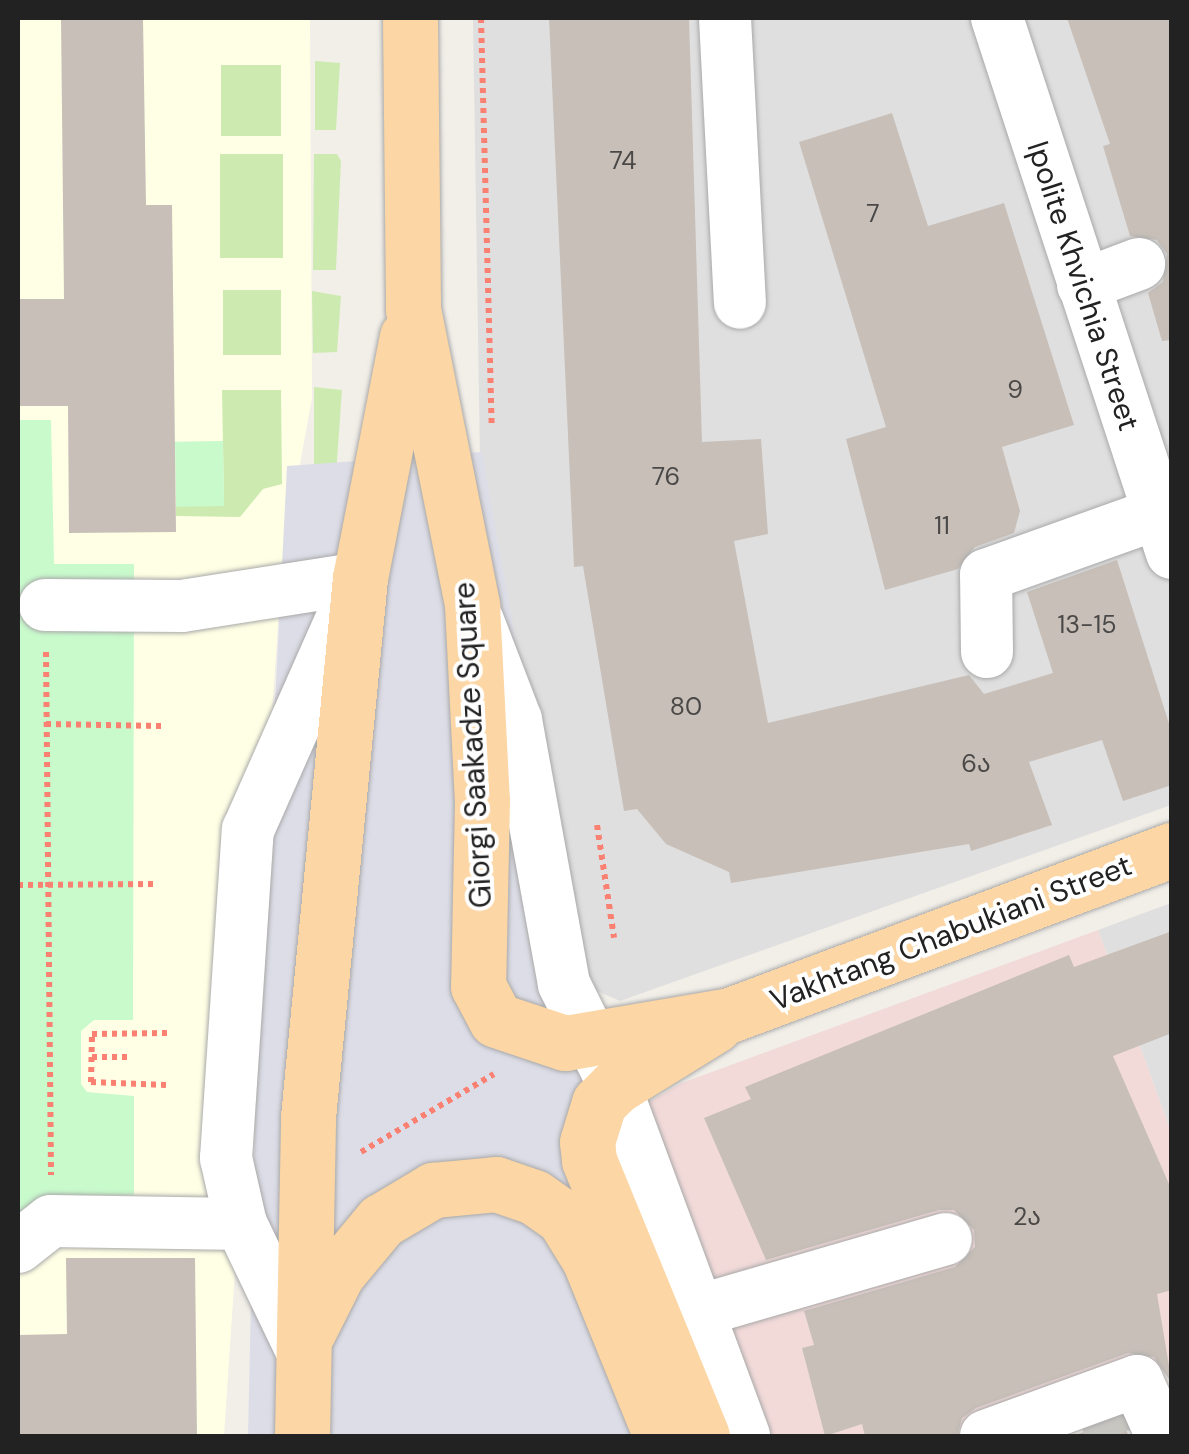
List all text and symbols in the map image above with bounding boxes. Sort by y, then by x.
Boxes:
street label: Ipolite Khvichia Street [1019,137,1147,435]
house number: 74 [609,146,637,176]
house number: 7 [866,199,880,229]
house number: 9 [1007,375,1023,405]
house number: 76 [652,462,680,492]
house number: 11 [934,511,950,541]
street label: Giorgi Saakadze Square [446,581,500,909]
house number: 13-15 [1057,610,1117,640]
house number: 80 [670,692,702,722]
house number: 6ა [961,749,991,779]
street label: Vakhtang Chabukiani Street [765,847,1137,1019]
house number: 2ა [1013,1202,1041,1232]

